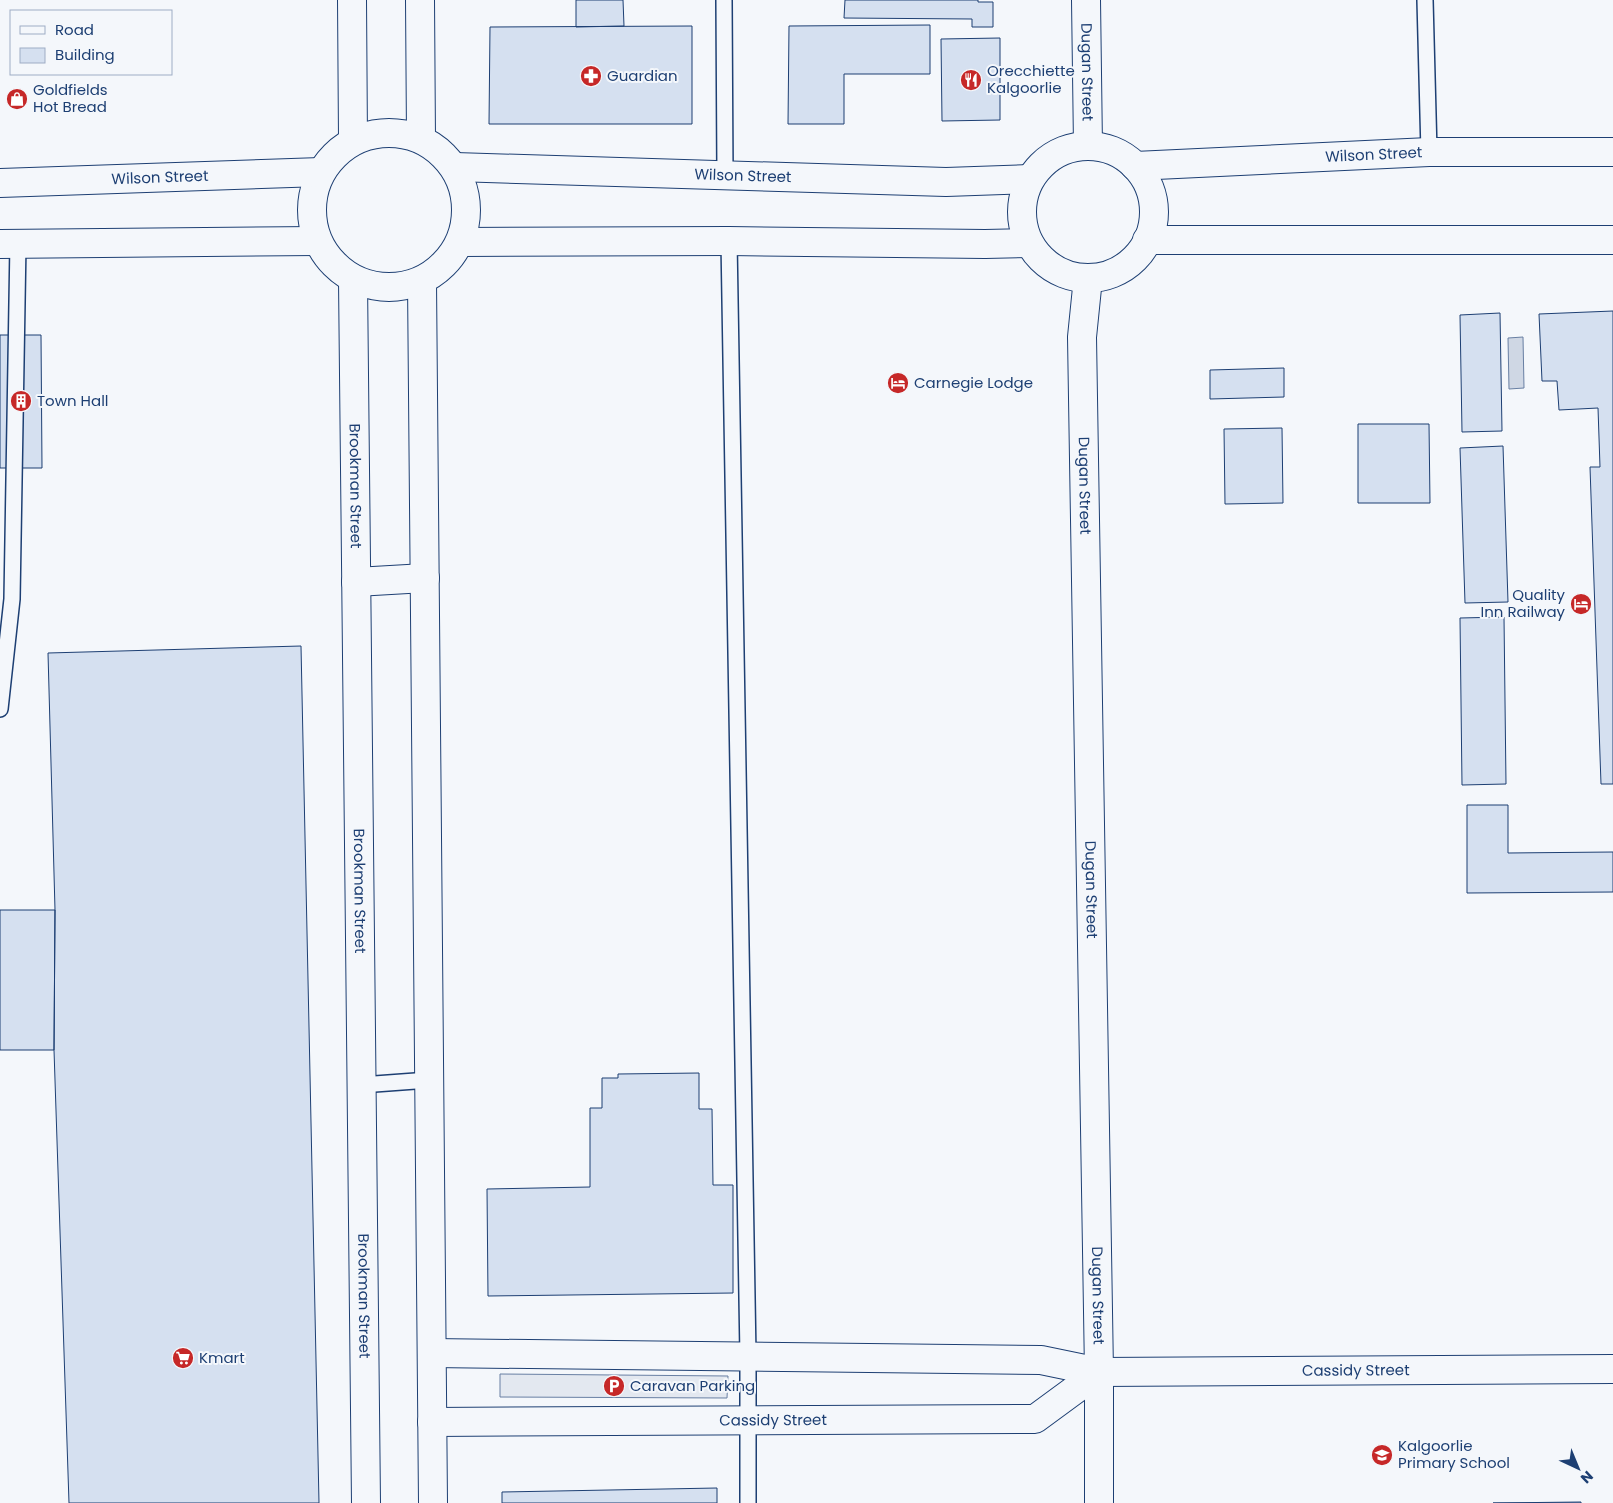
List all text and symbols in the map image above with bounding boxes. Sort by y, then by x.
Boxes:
legend [10,10,172,75]
text: Road [55,19,94,40]
street label: Dugan Street [1076,23,1099,121]
text: Building [55,44,115,65]
place label: Orecchiette Kalgoorlie [987,60,1075,98]
pharmacy icon: Guardian [579,64,603,88]
place label: Guardian [607,65,678,86]
restaurant icon: Orecchiette Kalgoorlie [959,68,983,92]
place label: Goldfields Hot Bread [33,79,108,117]
shop icon: Goldfields Hot Bread [5,87,29,111]
street label: Wilson Street [1325,141,1423,167]
street label: Wilson Street [694,163,792,187]
street label: Wilson Street [111,165,209,189]
hotel icon: Carnegie Lodge [886,371,910,395]
place label: Carnegie Lodge [914,372,1033,393]
building icon: Town Hall [9,389,33,413]
place label: Town Hall [37,390,109,411]
street label: Brookman Street [345,423,367,549]
street label: Dugan Street [1074,436,1096,535]
place label: Quality Inn Railway [1481,584,1566,622]
hotel icon: Quality Inn Railway [1569,592,1593,616]
street label: Brookman Street [349,828,371,954]
street label: Dugan Street [1080,840,1103,939]
street label: Brookman Street [353,1233,375,1359]
street label: Dugan Street [1087,1246,1110,1345]
supermarket icon: Kmart [171,1346,195,1370]
place label: Kmart [199,1347,245,1368]
street label: Cassidy Street [1302,1359,1410,1381]
parking icon: Caravan Parking [602,1374,626,1398]
place label: Caravan Parking [630,1375,755,1396]
street label: Cassidy Street [719,1409,827,1431]
place label: Kalgoorlie Primary School [1398,1435,1510,1473]
school or university icon: Kalgoorlie Primary School [1370,1443,1394,1467]
north arrow [1553,1443,1603,1493]
text: N [1576,1467,1598,1488]

